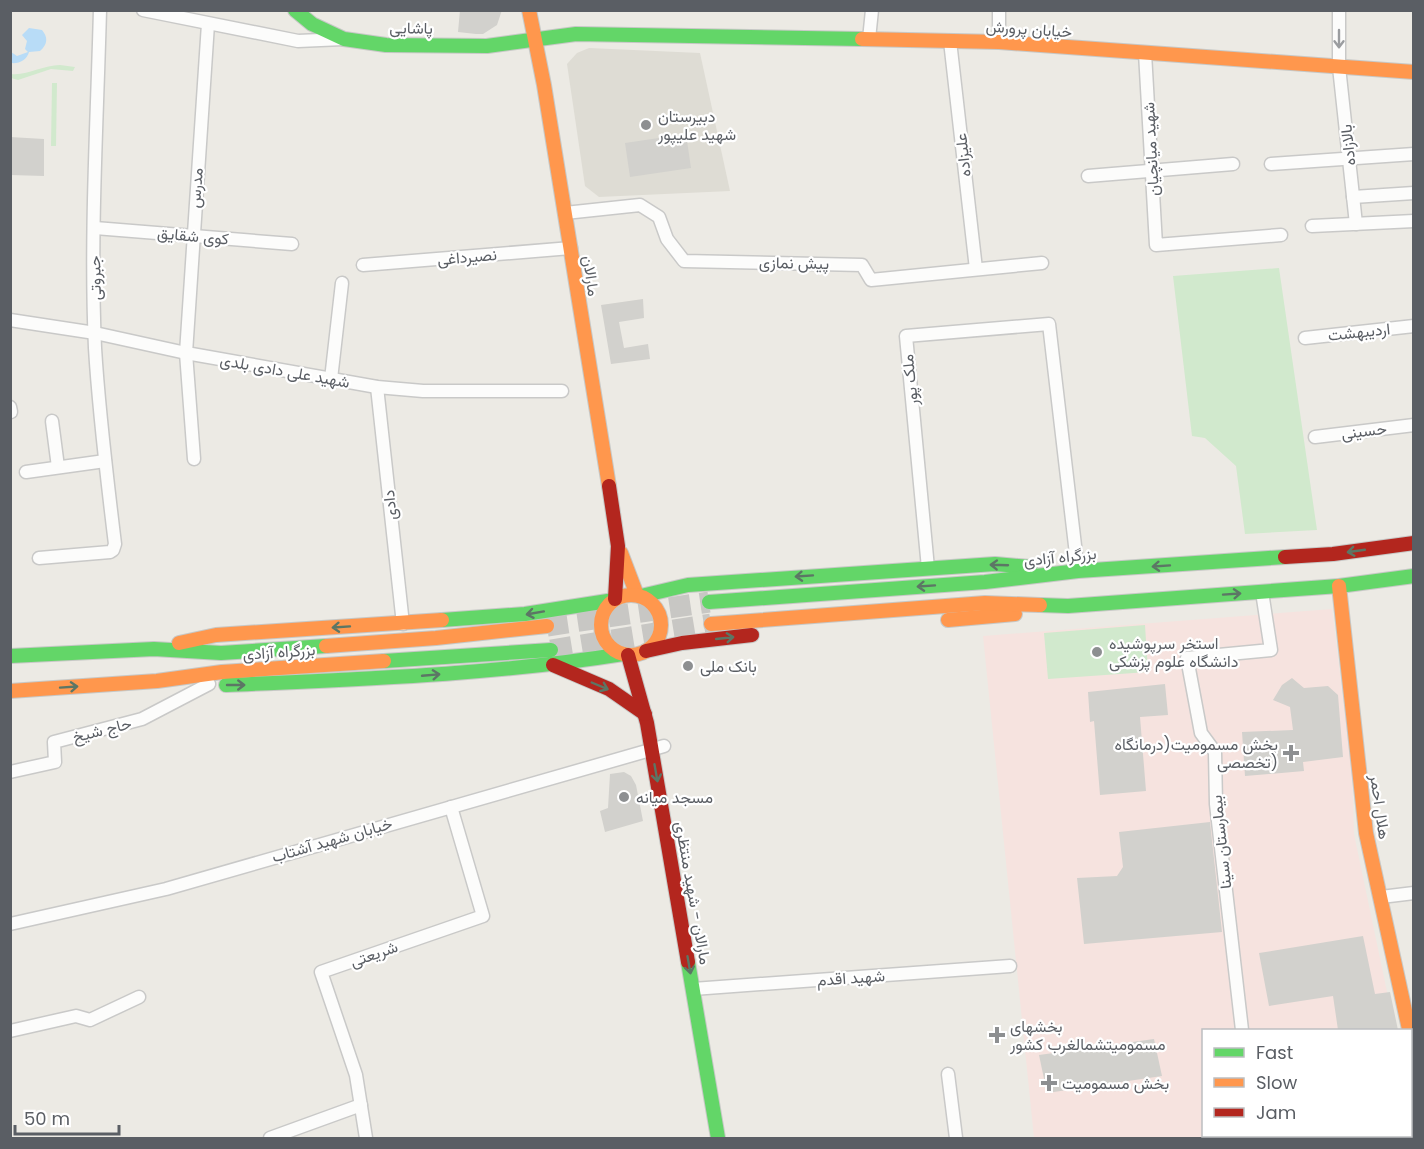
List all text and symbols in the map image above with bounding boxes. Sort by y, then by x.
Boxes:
street label: خیابان پرورش [985,15,1073,44]
street label: پاشایی [389,16,433,40]
one-way arrow [1333,28,1345,48]
street label: شهید میانچیان [1137,101,1165,197]
place label: دبیرستان شهید علیپور [657,105,736,146]
marker: دبیرستان شهید علیپور [639,118,653,132]
street label: بالازاده [1334,123,1362,167]
street label: علیزاده [949,132,977,178]
street label: مدرس [183,167,209,209]
street label: کوی شقایق [156,221,230,251]
street label: نصیرداغی [436,243,498,271]
street label: پیش نمازی [759,251,829,275]
street label: مارالان [577,254,605,298]
street label: جبروتی [83,255,107,301]
street label: اردیبهشت [1327,317,1391,347]
street label: شهید علی دادی بلدی [218,348,352,394]
street label: ملک پور [896,353,924,408]
street label: حسینی [1340,417,1388,445]
street label: دادی [377,489,403,521]
street label: بزرگراه آزادی [1022,542,1098,572]
one-way arrow [1346,546,1366,557]
one-way arrow [989,559,1009,571]
one-way arrow [1152,560,1172,571]
one-way arrow [795,570,815,581]
one-way arrow [917,580,937,591]
one-way arrow [1222,588,1242,599]
one-way arrow [526,607,546,618]
one-way arrow [331,622,351,633]
one-way arrow [714,632,734,643]
place label: استخر سرپوشیده دانشگاه علوم پزشکی [1109,632,1239,673]
street label: بزرگراه آزادی [242,638,316,666]
marker: استخر سرپوشیده دانشگاه علوم پزشکی [1090,645,1104,659]
place label: بانک ملی [700,655,757,678]
marker: بانک ملی [681,659,695,673]
one-way arrow [420,669,440,680]
one-way arrow [226,679,246,691]
one-way arrow [58,681,78,692]
one-way arrow [591,681,609,692]
street label: حاج شیخ [70,711,134,748]
place label: بخش مسمومیت(درمانگاه تخصصی) [1115,733,1278,774]
marker: بخش مسمومیت(درمانگاه تخصصی) [1282,744,1300,762]
one-way arrow [651,762,662,782]
street label: هلال احمر [1364,772,1396,841]
place label: مسجد میانه [636,786,713,809]
marker: مسجد میانه [617,790,631,804]
street label: بیمارستان سینا [1205,794,1237,890]
street label: خیابان شهید آشتاب [269,812,395,868]
street label: مارالان - شهید منتظری [669,820,717,966]
street label: شریعتی [347,935,401,973]
one-way arrow [683,955,694,974]
street label: شهید اقدم [816,964,886,992]
place label: بخشهای مسمومیتشمالغرب کشور [1009,1015,1165,1056]
marker: بخشهای مسمومیتشمالغرب کشور [988,1026,1006,1044]
legend [1202,1029,1412,1137]
text: Fast [1256,1040,1293,1065]
text: Slow [1256,1070,1298,1095]
place label: بخش مسمومیت [1062,1072,1169,1095]
marker: بخش مسمومیت [1040,1074,1058,1092]
scale bar [15,1098,118,1136]
text: Jam [1256,1100,1296,1125]
text: 50 m [24,1106,70,1131]

